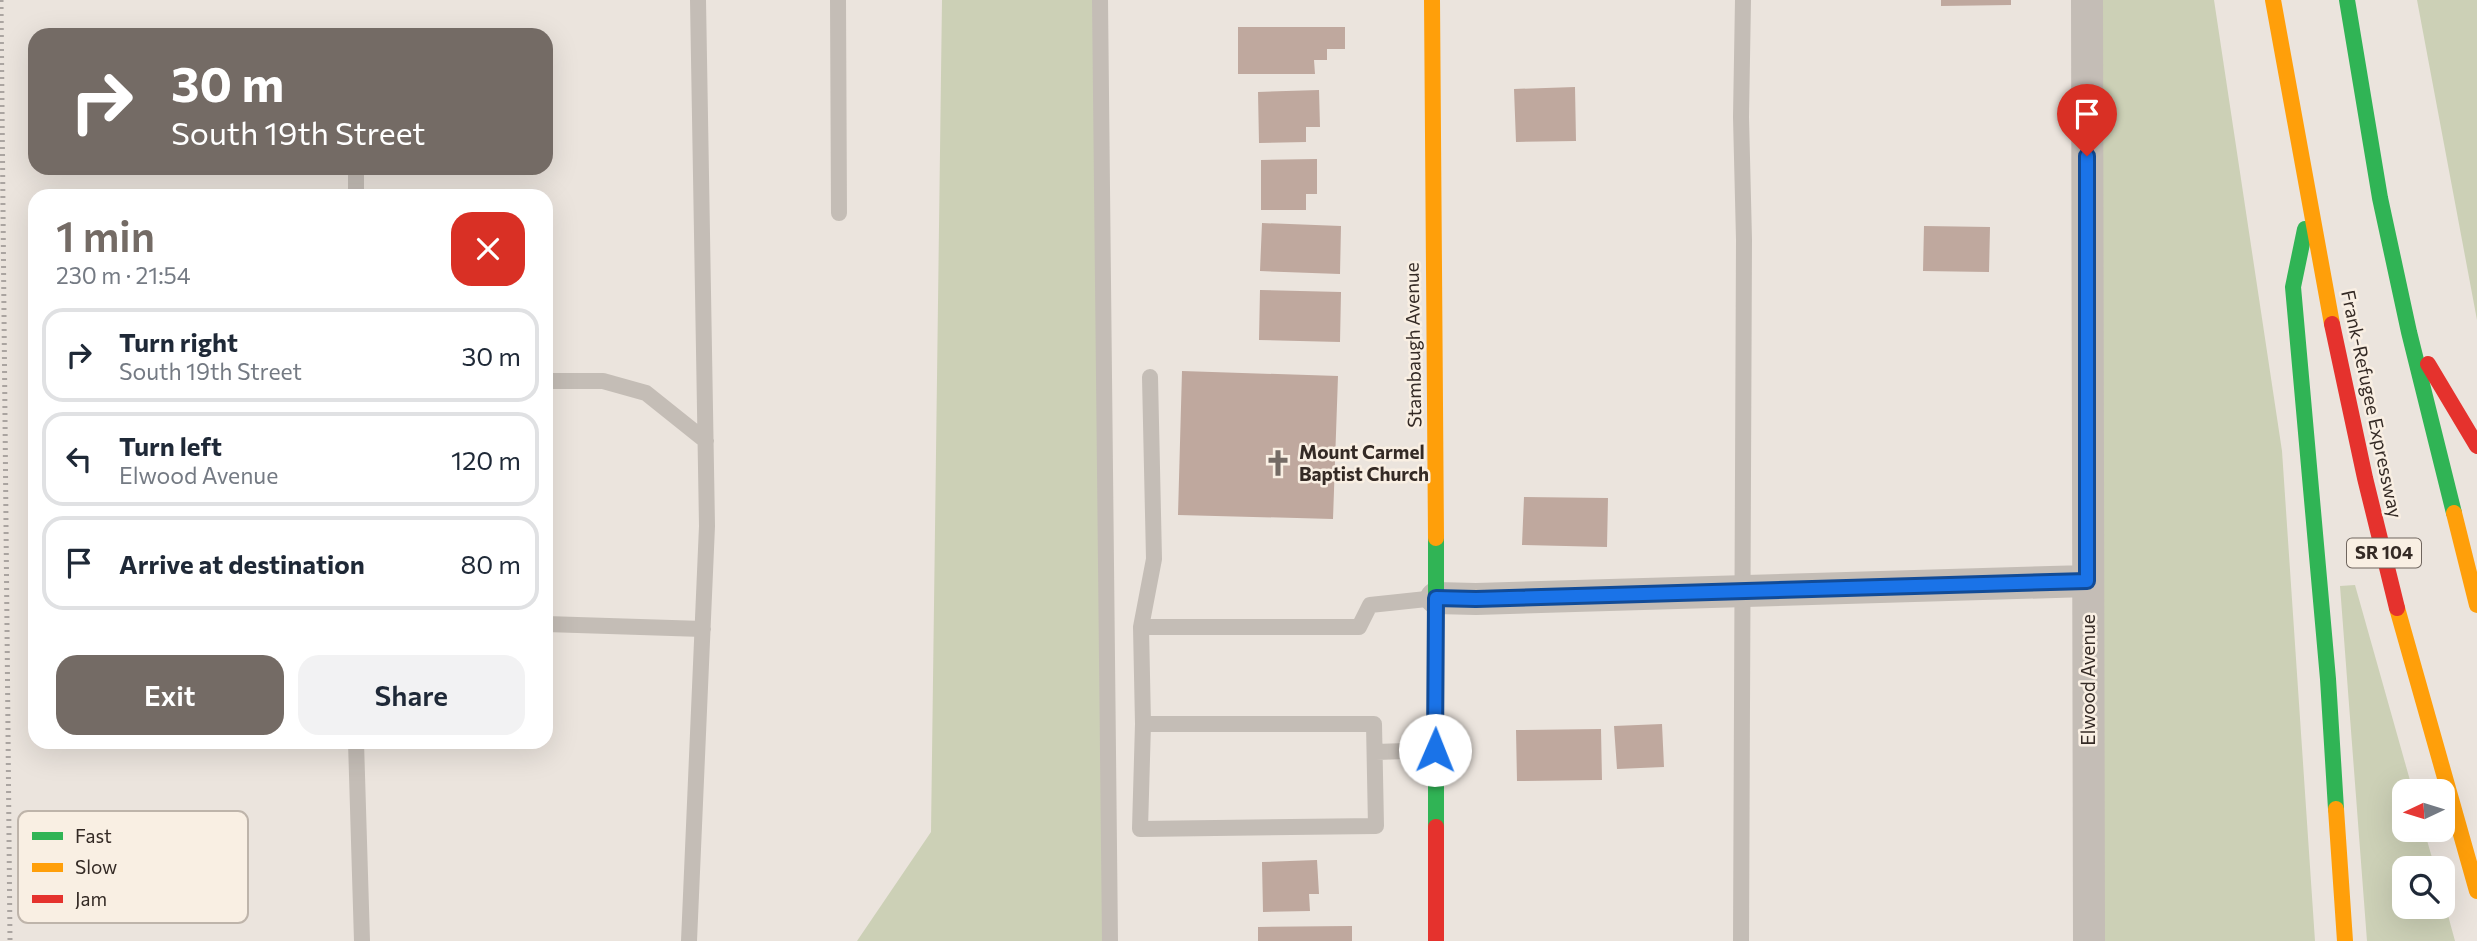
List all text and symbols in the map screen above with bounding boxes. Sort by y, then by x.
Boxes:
text: 30 m [171,52,284,112]
icon: right [56,56,147,147]
pin [2057,84,2117,156]
icon: arrive [2068,95,2106,133]
text: South 19th Street [171,112,425,152]
text: 1 min [56,209,155,261]
button: close [451,212,525,286]
text: 230 m · 21:54 [56,261,191,289]
street label: Stambaugh Avenue [1400,262,1425,428]
street label: Frank-Refugee Expressway [2337,288,2408,520]
text: Turn right [119,326,238,357]
icon: right [60,336,98,374]
text: 30 m [462,340,521,371]
text: South 19th Street [119,357,302,385]
text: Turn left [119,430,222,461]
icon: left [60,440,98,478]
place label: Mount Carmel Baptist Church [1299,440,1429,485]
text: 120 m [451,444,521,475]
church icon: Mount Carmel Baptist Church [1263,448,1293,478]
text: Elwood Avenue [119,461,278,489]
road number: SR 104 [2347,538,2421,568]
icon: arrive [60,544,98,582]
text: Arrive at destination [119,548,365,579]
text: 80 m [461,548,521,579]
street label: Elwood Avenue [2076,614,2099,746]
button: Exit [56,655,284,735]
button: Share [298,655,525,735]
position arrow [1398,713,1472,787]
north arrow [2392,779,2455,842]
map controls [2392,779,2455,919]
legend [18,811,248,923]
text: Fast [75,824,112,847]
text: Slow [75,855,117,878]
button: search [2392,856,2455,919]
text: Jam [75,887,107,910]

